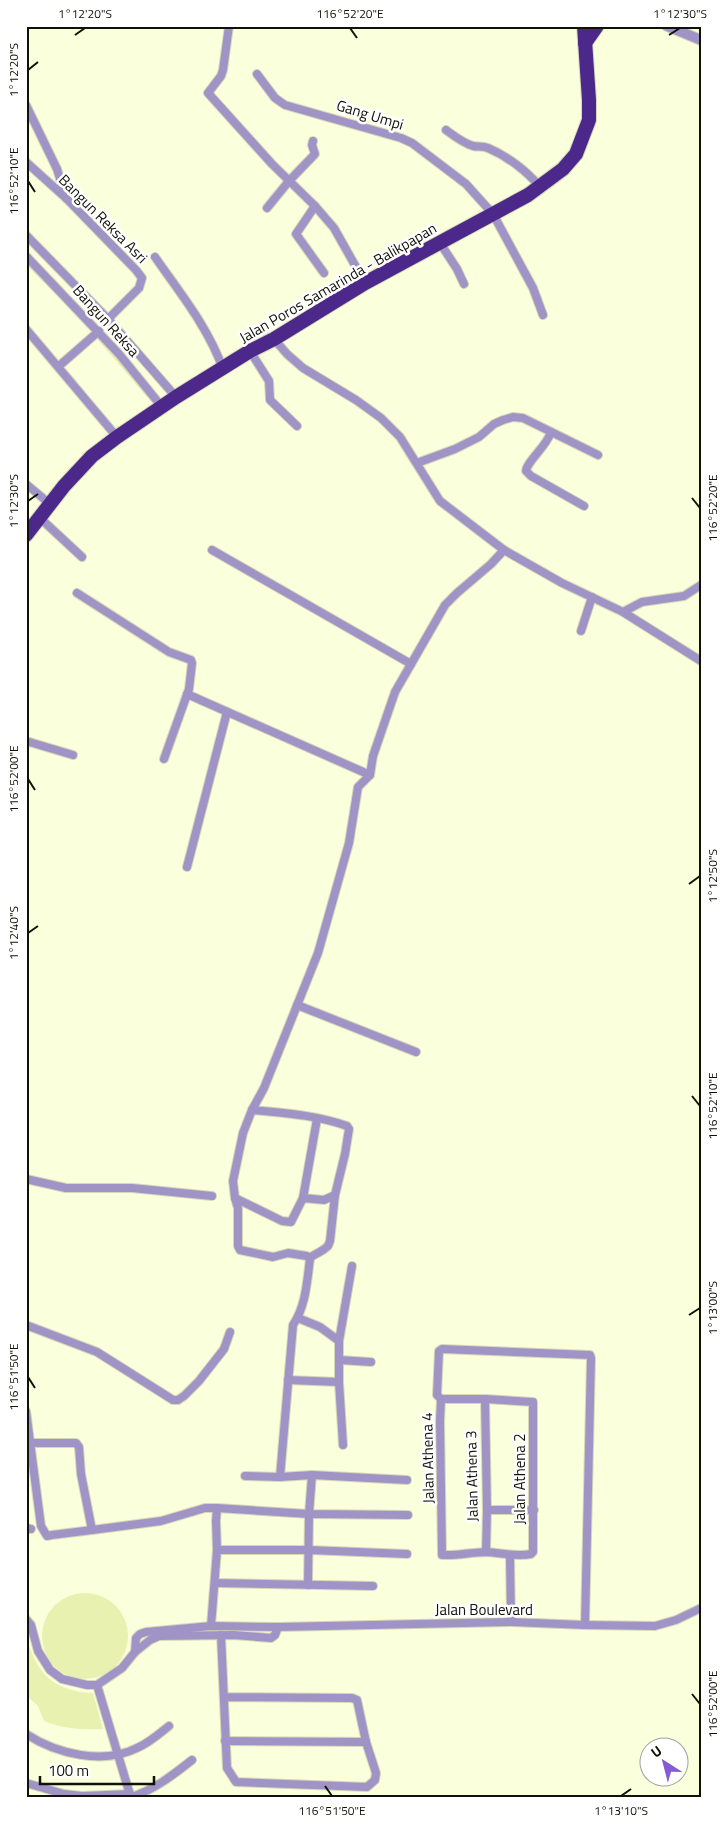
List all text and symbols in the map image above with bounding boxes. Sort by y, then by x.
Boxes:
text: 1°12'20"S [58,4,112,23]
text: 116°52'20"E [316,4,384,23]
text: 1°12'30"S [653,4,707,23]
text: 1°12'20"S [4,43,23,97]
street label: Gang Umpi [334,93,407,136]
text: 116°52'10"E [4,147,23,215]
street label: Bangun Reksa Asri [54,169,153,268]
street label: Jalan Poros Samarinda - Balikpapan [235,216,441,349]
street label: Bangun Reksa [68,279,145,362]
text: 1°12'30"S [4,474,23,528]
text: 116°52'20"E [703,474,722,542]
text: 116°52'00"E [4,745,23,813]
text: 1°12'50"S [703,849,722,903]
text: 1°12'40"S [4,906,23,960]
text: 116°52'10"E [703,1072,722,1140]
text: 1°13'00"S [703,1281,722,1335]
text: 116°51'50"E [4,1343,23,1411]
street label: Jalan Athena 4 [415,1412,440,1504]
street label: Jalan Athena 3 [459,1430,484,1522]
street label: Jalan Athena 2 [508,1433,531,1525]
street label: Jalan Boulevard [435,1598,533,1621]
text: 116°52'00"E [703,1670,722,1738]
north arrow [640,1736,690,1786]
text: U [646,1740,666,1762]
scale bar [40,1754,154,1786]
text: 100 m [48,1759,89,1782]
text: 116°51'50"E [298,1801,366,1820]
text: 1°13'10"S [594,1801,648,1820]

